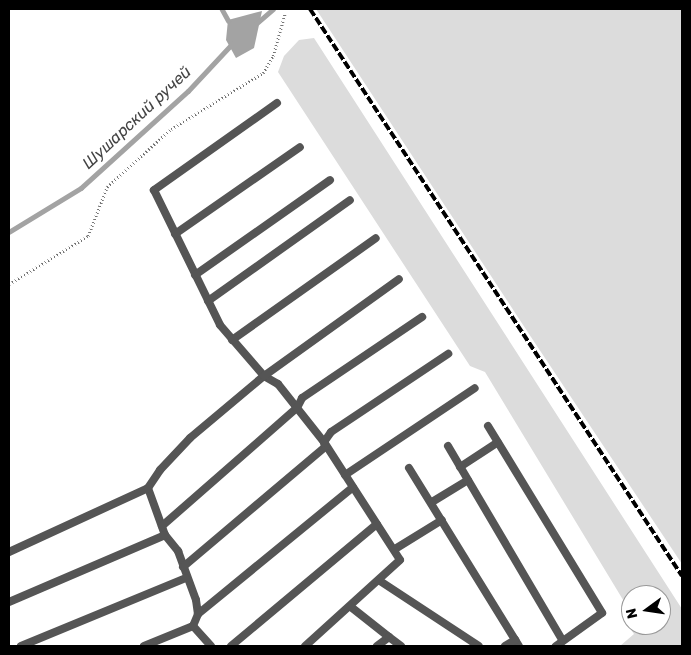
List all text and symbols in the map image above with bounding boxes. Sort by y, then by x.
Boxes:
water label: Шушарский ручей [79,63,195,173]
north arrow [621,585,671,635]
text: N [622,607,641,620]

